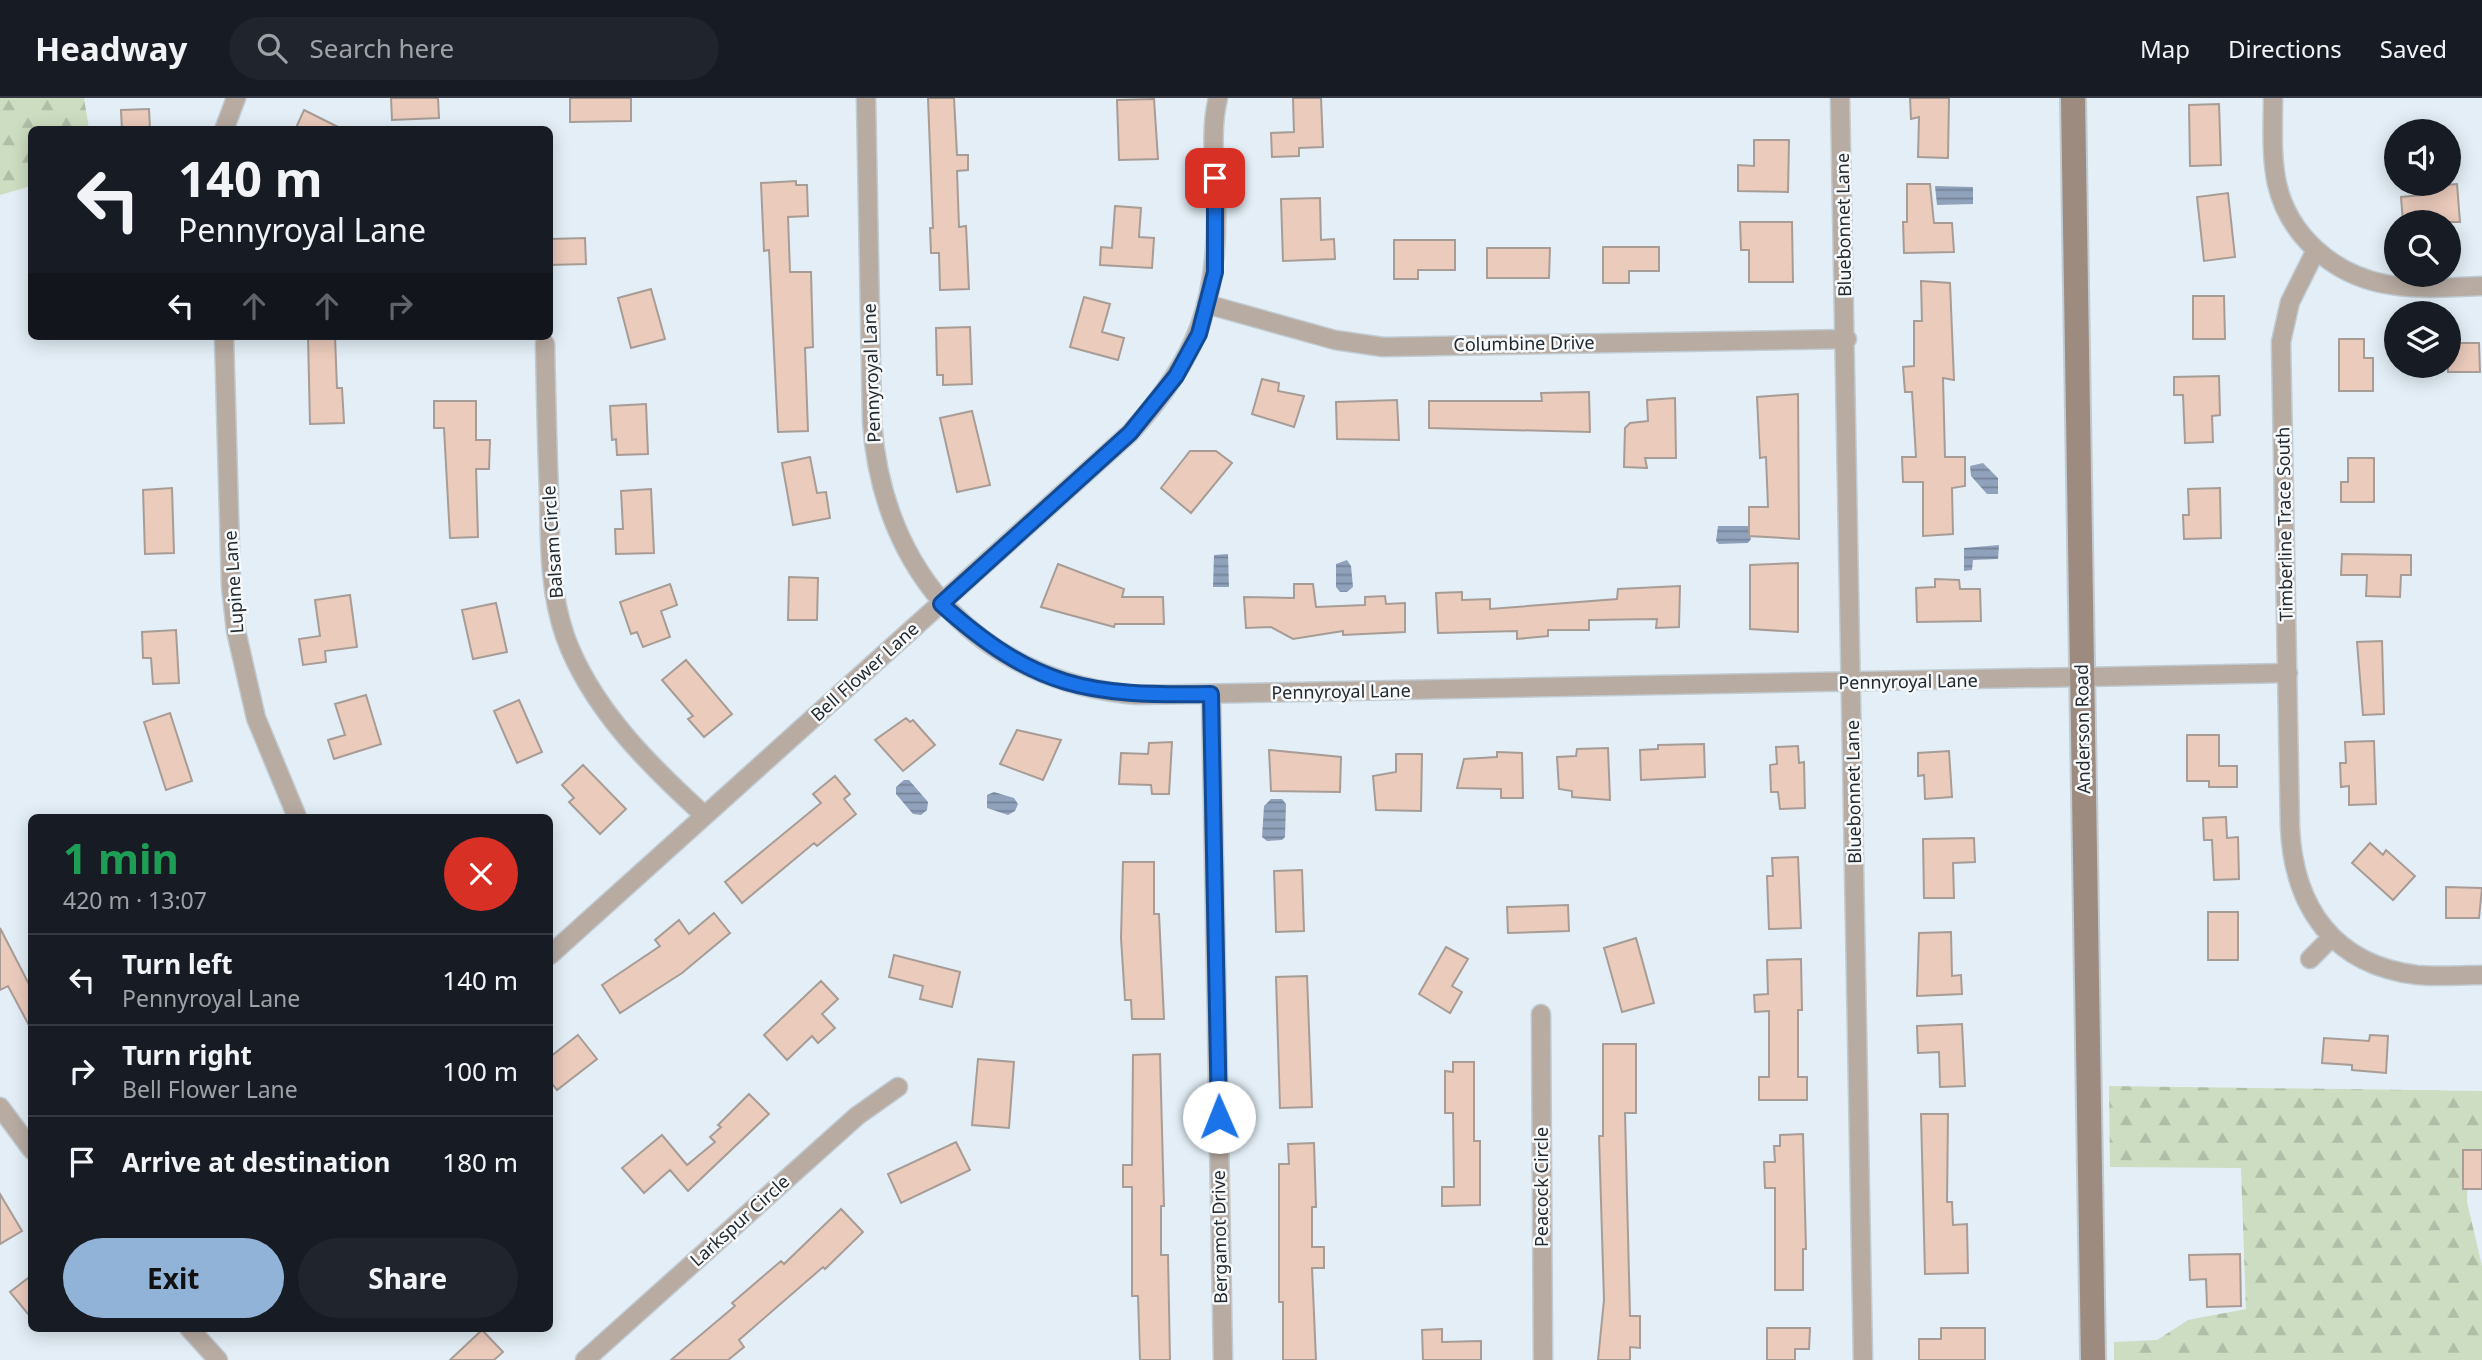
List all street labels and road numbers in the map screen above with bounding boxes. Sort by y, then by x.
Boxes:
street label: Bluebonnet Lane [1830,153,1856,297]
street label: Pennyroyal Lane [857,303,885,443]
street label: Columbine Drive [1453,330,1595,356]
street label: Timberline Trace South [2270,426,2298,622]
street label: Balsam Circle [536,485,568,599]
street label: Lupine Lane [217,530,249,634]
street label: Bell Flower Lane [805,616,923,726]
street label: Anderson Road [2069,664,2095,794]
street label: Pennyroyal Lane [1838,668,1978,694]
street label: Pennyroyal Lane [1271,678,1411,704]
street label: Bluebonnet Lane [1840,720,1866,864]
street label: Peacock Circle [1529,1127,1553,1247]
street label: Larkspur Circle [684,1169,794,1271]
street label: Bergamot Drive [1206,1170,1232,1304]

